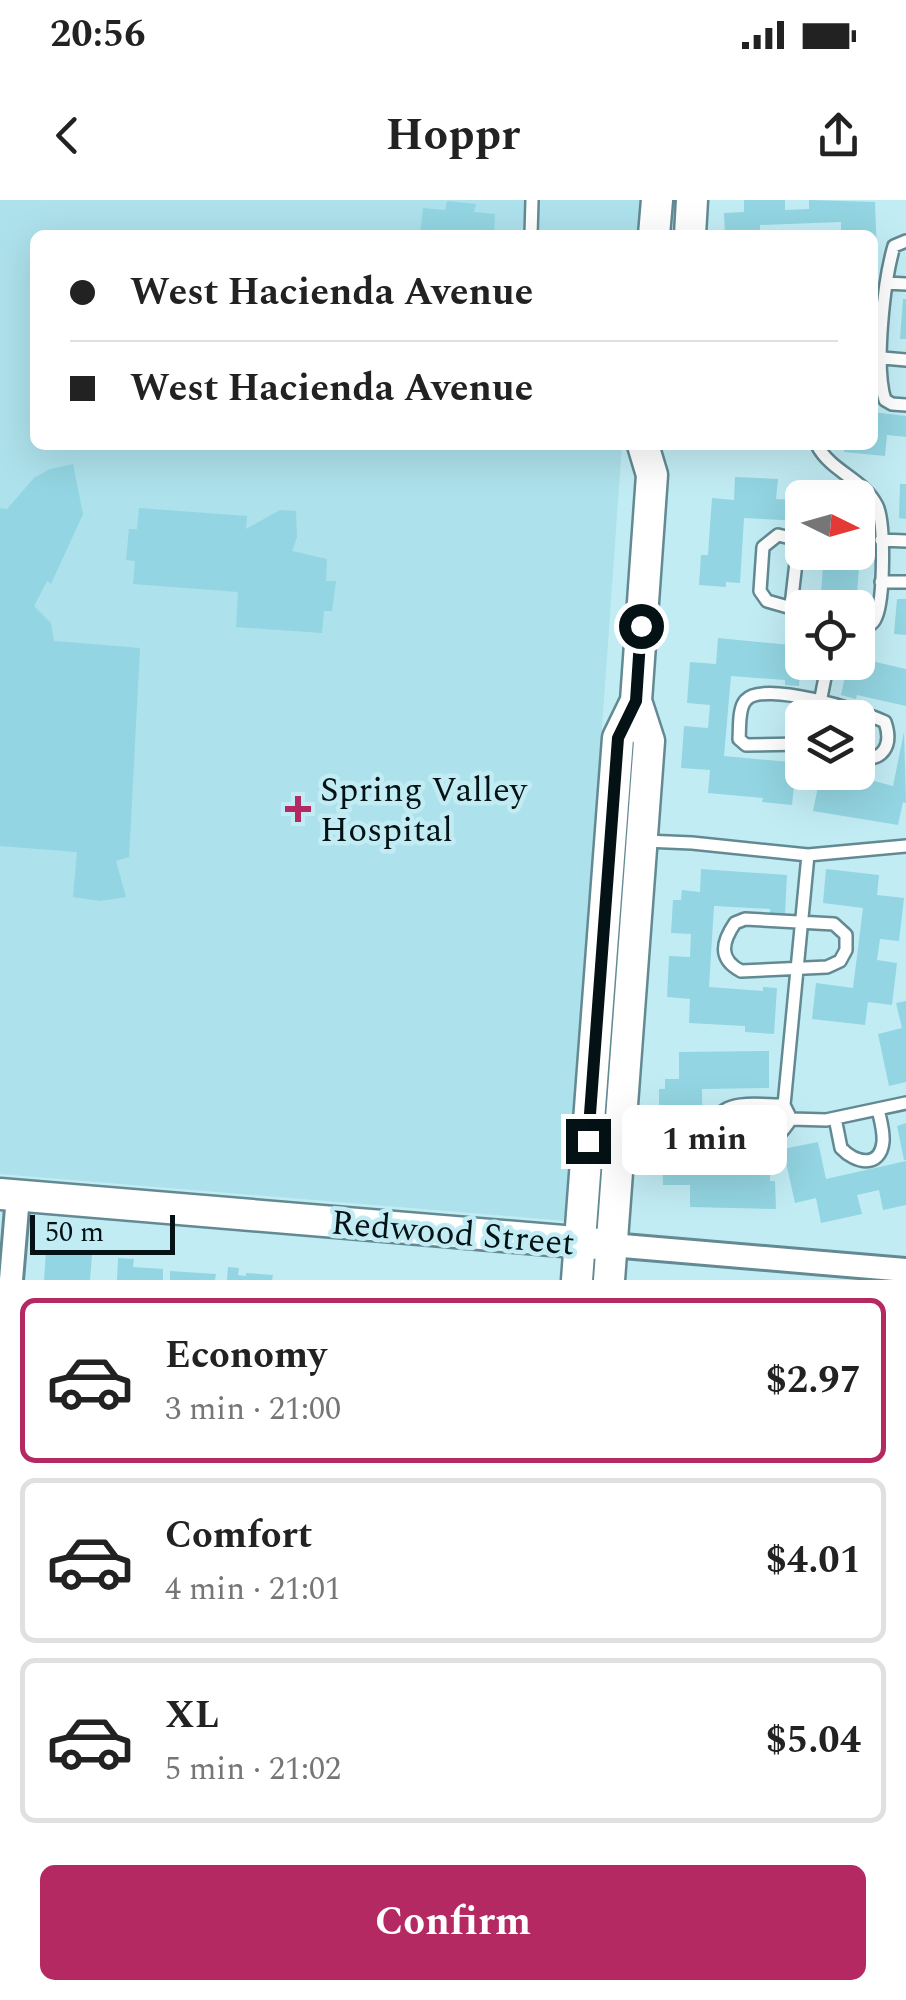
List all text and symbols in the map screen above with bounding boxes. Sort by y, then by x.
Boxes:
text: 20:56 [50,6,145,64]
text: Hoppr [386,101,520,170]
icon: back [40,108,95,163]
icon: share [811,108,866,163]
text: West Hacienda Avenue [130,264,533,322]
text: West Hacienda Avenue [130,360,533,418]
north arrow [785,480,875,570]
map controls [785,480,875,790]
button: locate [785,590,875,680]
route start [619,604,664,649]
button: layers [785,700,875,790]
place label: Spring Valley Hospital [320,764,528,857]
marker: Spring Valley Hospital [285,796,311,822]
callout: 1 min [623,1106,788,1176]
text: 1 min [662,1115,747,1164]
route end [566,1119,611,1164]
street label: Redwood Street [329,1196,577,1271]
scale bar [30,1210,175,1254]
text: 50 m [45,1211,104,1254]
text: Economy [165,1327,326,1385]
icon: car [45,1336,135,1426]
text: $2.97 [766,1352,861,1410]
text: 3 min · 21:00 [165,1385,341,1434]
text: Comfort [165,1507,312,1565]
icon: car [45,1516,135,1606]
text: $4.01 [766,1532,861,1590]
text: 4 min · 21:01 [165,1565,341,1614]
text: XL [165,1687,219,1745]
icon: car [45,1696,135,1786]
text: $5.04 [766,1712,861,1770]
text: 5 min · 21:02 [165,1745,341,1794]
button: Confirm [40,1865,866,1980]

